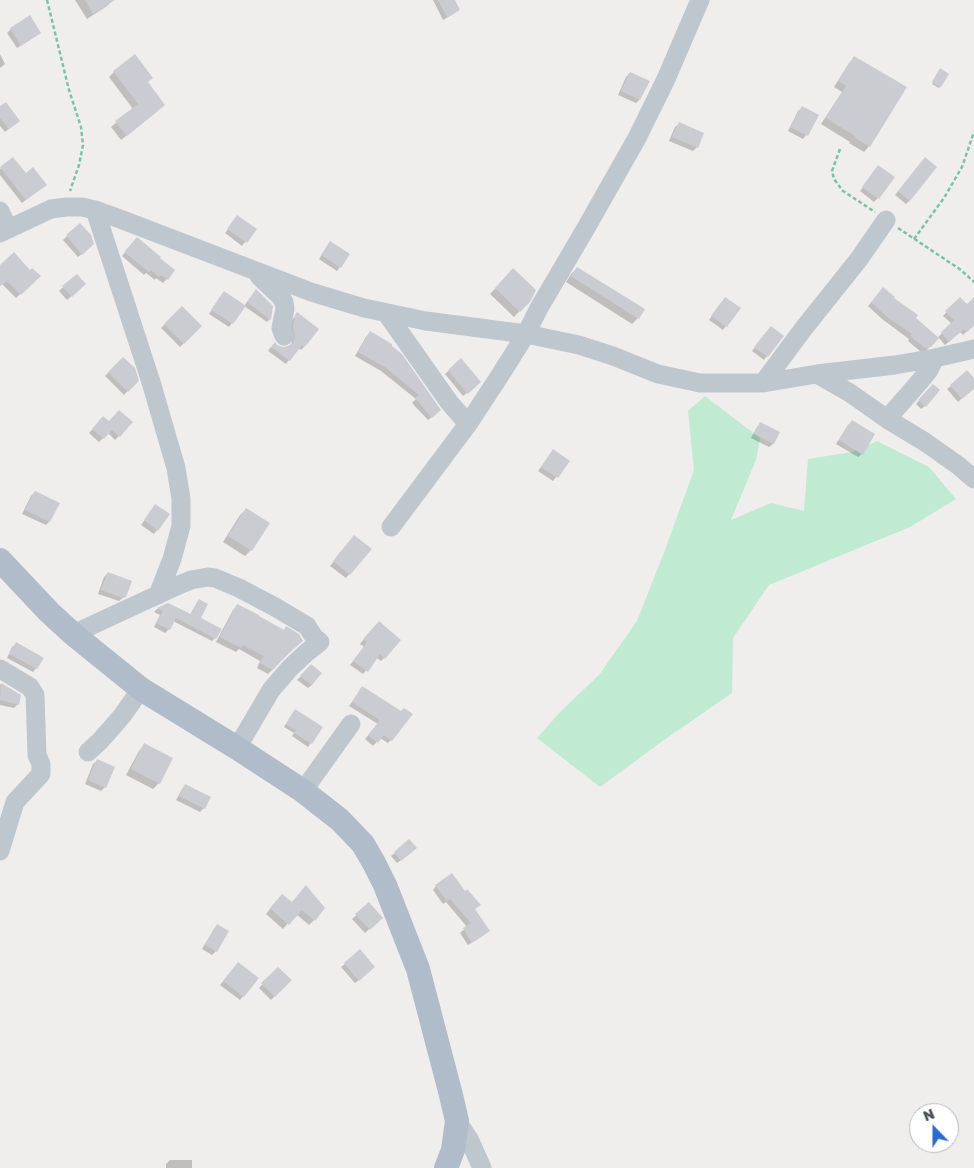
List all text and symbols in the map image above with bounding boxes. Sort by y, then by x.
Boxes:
north arrow [909,1103,959,1153]
text: N [920,1105,937,1124]

